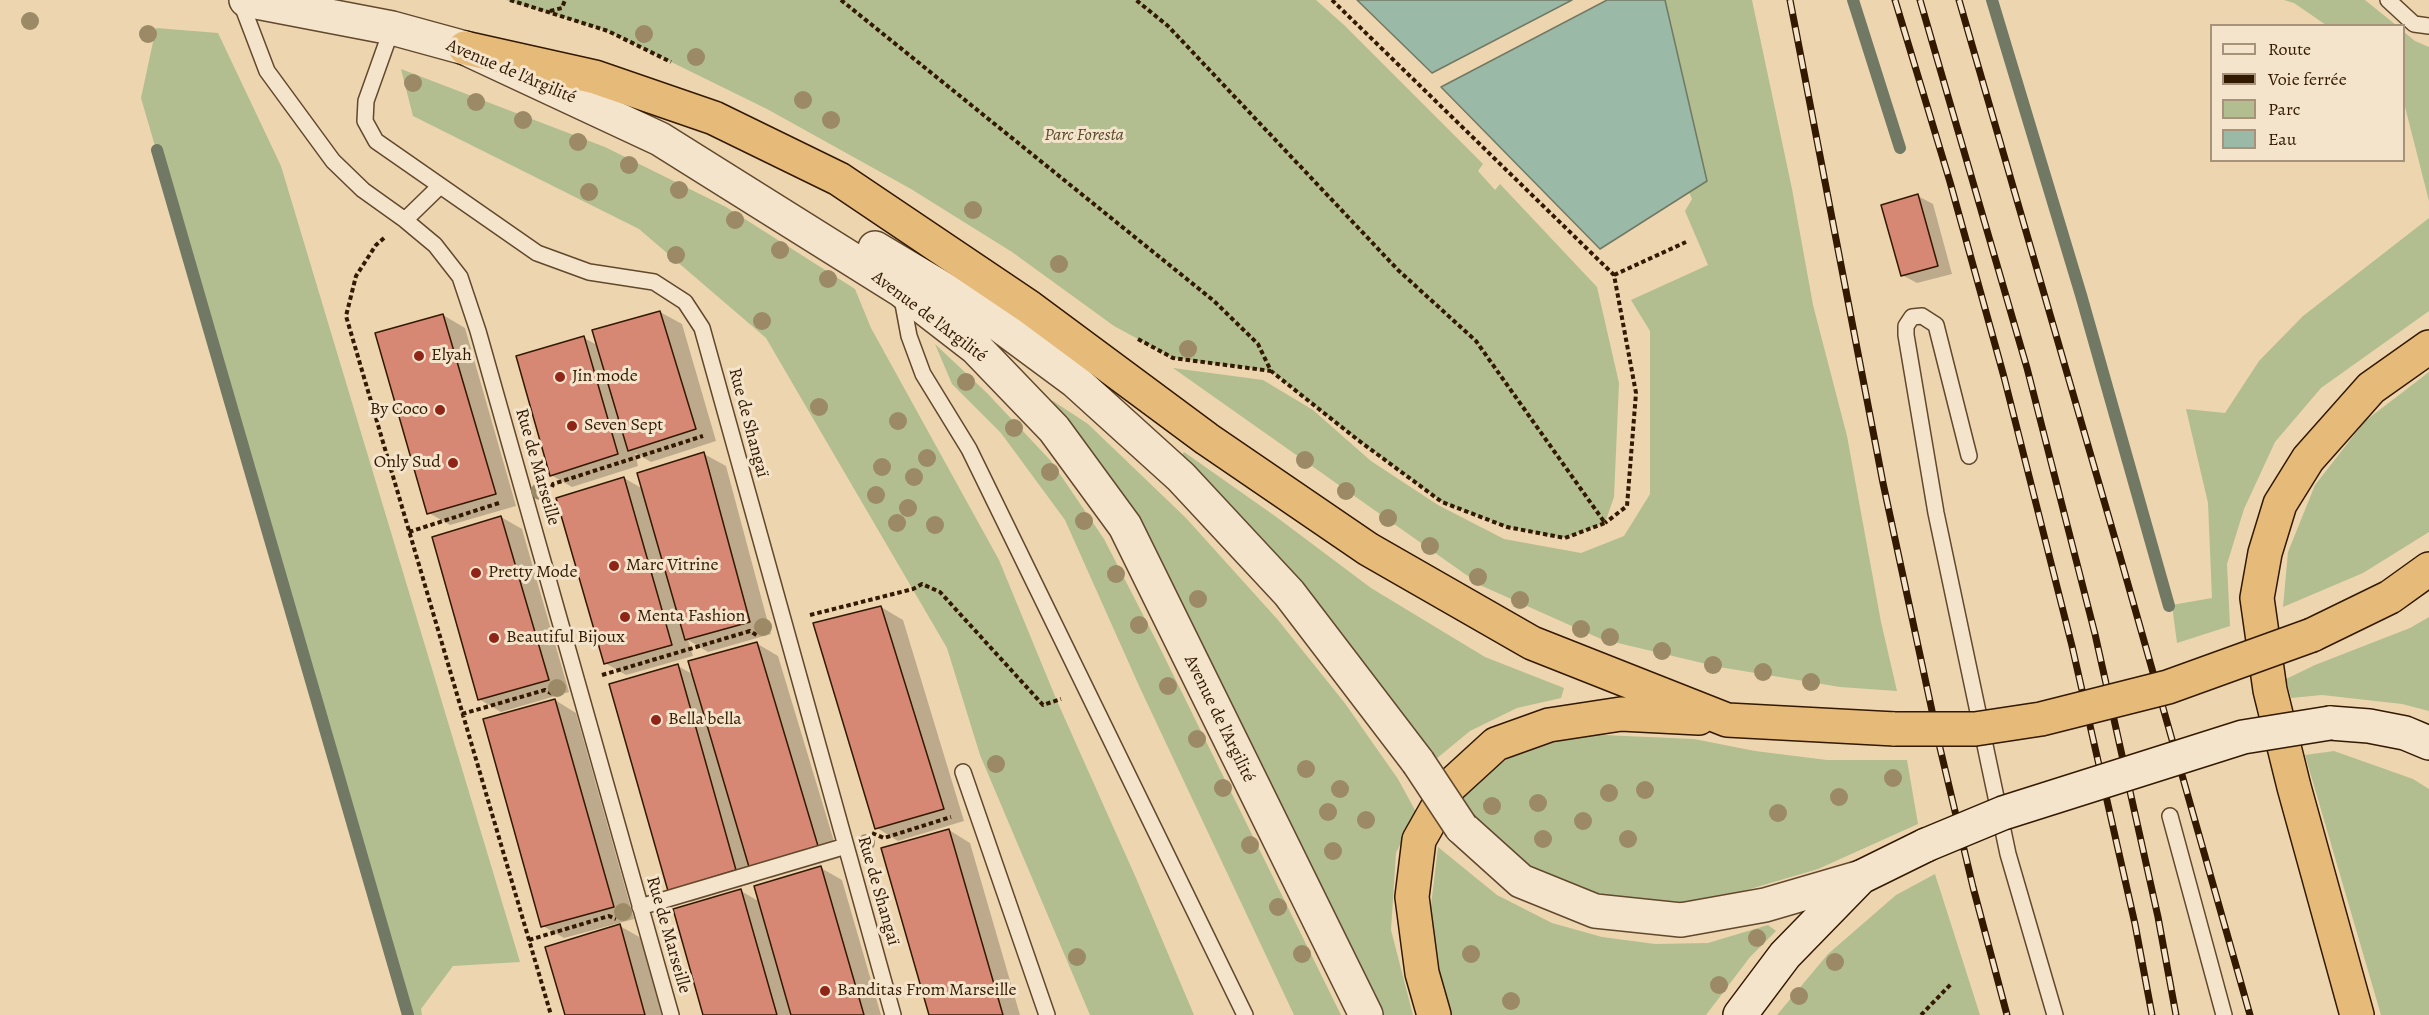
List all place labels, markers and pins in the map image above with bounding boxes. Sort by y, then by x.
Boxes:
place label: Elyah [431,345,472,367]
marker: Elyah [412,349,426,363]
place label: Jin mode [572,366,638,388]
marker: Jin mode [553,370,567,384]
place label: By Coco [370,399,428,421]
marker: By Coco [433,403,447,417]
place label: Seven Sept [584,415,663,437]
marker: Seven Sept [565,419,579,433]
place label: Only Sud [374,452,441,474]
marker: Only Sud [446,456,460,470]
place label: Marc Vitrine [626,555,719,577]
marker: Marc Vitrine [607,559,621,573]
place label: Pretty Mode [488,562,578,584]
marker: Pretty Mode [469,566,483,580]
place label: Menta Fashion [637,606,745,628]
marker: Menta Fashion [618,610,632,624]
place label: Beautiful Bijoux [506,627,625,649]
marker: Beautiful Bijoux [487,631,501,645]
place label: Bella bella [668,709,742,731]
marker: Bella bella [649,713,663,727]
place label: Banditas From Marseille [837,980,1017,1002]
marker: Banditas From Marseille [818,984,832,998]

